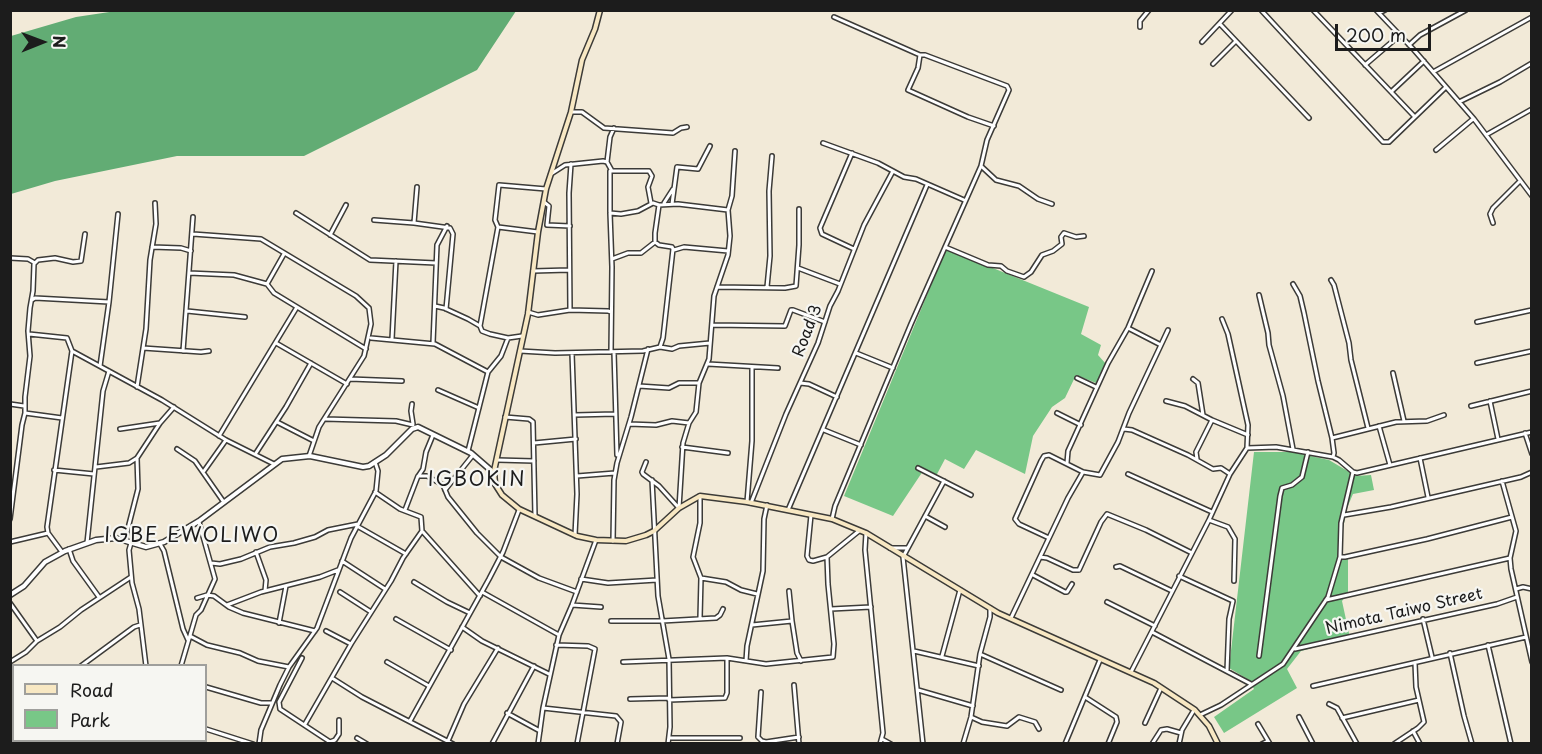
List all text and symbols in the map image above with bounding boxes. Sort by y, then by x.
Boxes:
north arrow [12,12,72,72]
scale bar [1338,12,1434,50]
text: 200 m [1346,21,1406,48]
text: N [48,35,72,48]
street label: Road 3 [789,302,827,360]
district label: IGBOKIN [428,468,526,492]
district label: IGBE EWOLIWO [104,524,280,548]
street label: Nimota Taiwo Street [1324,585,1484,639]
legend [12,664,207,742]
text: Road [70,676,114,703]
text: Park [70,706,110,733]

